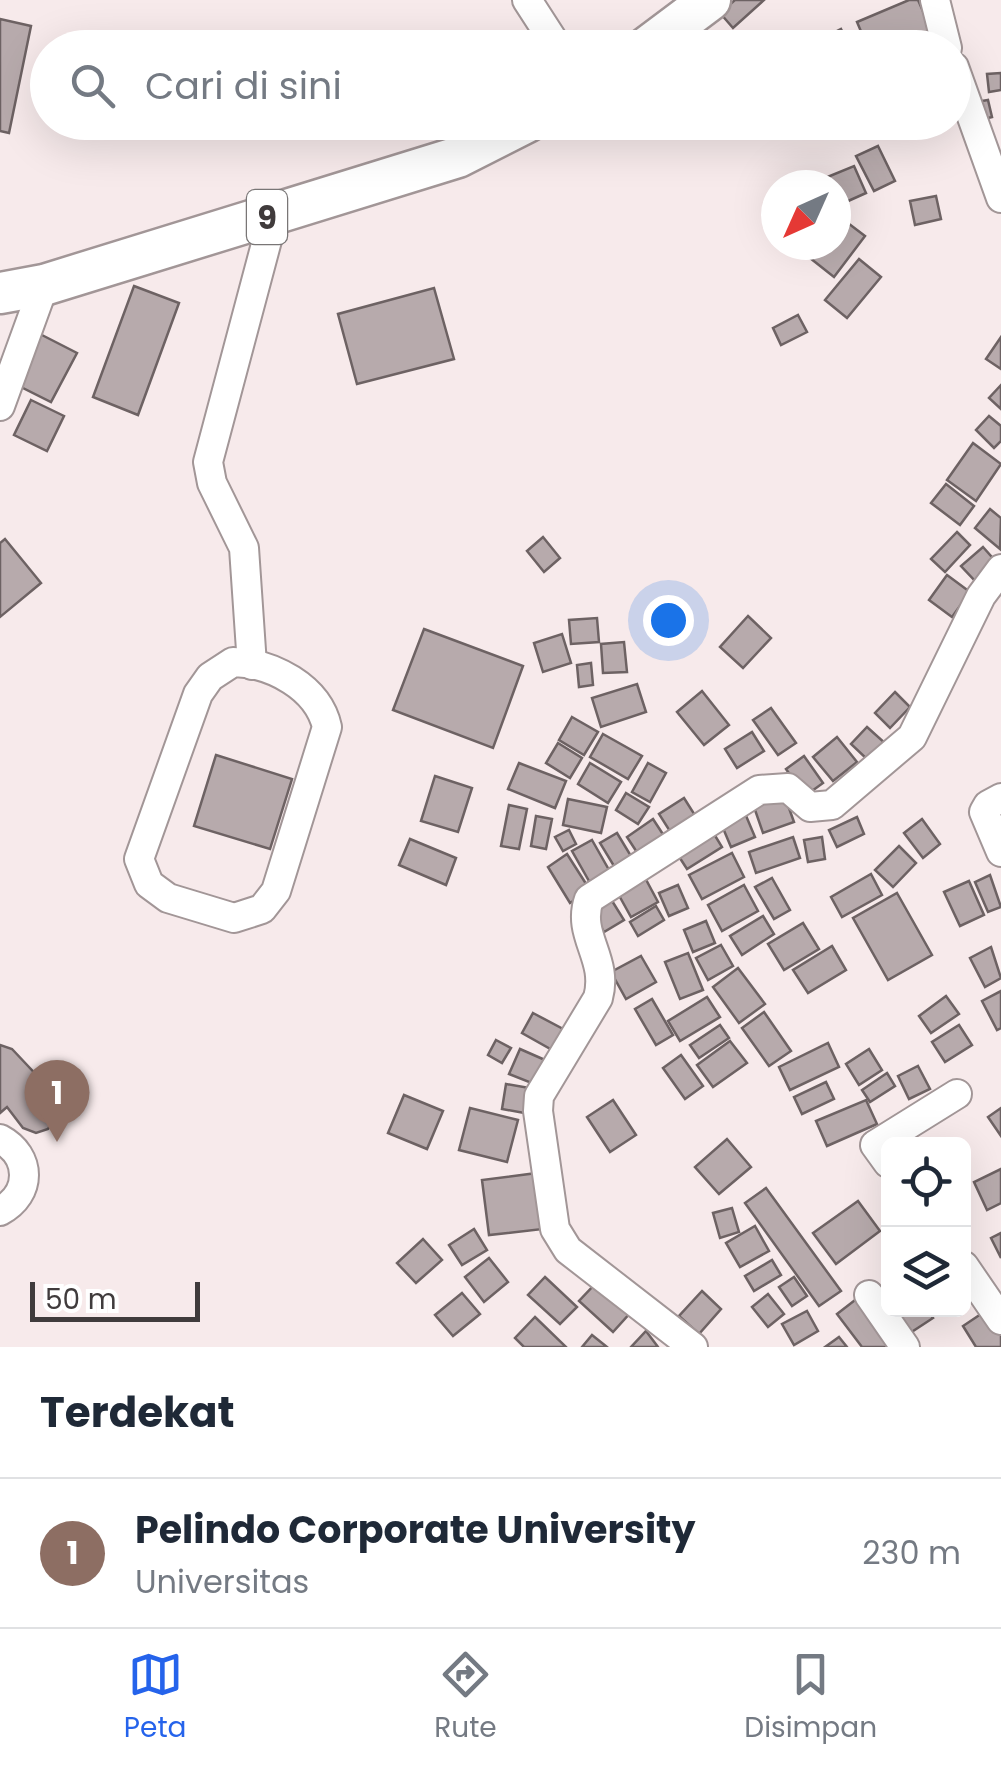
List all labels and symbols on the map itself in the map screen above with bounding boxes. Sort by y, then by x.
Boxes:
north arrow [761,170,851,260]
road number: 9 [247,190,287,244]
your location [643,595,694,646]
pin: 1 [24,1060,90,1142]
scale bar [30,1277,200,1322]

